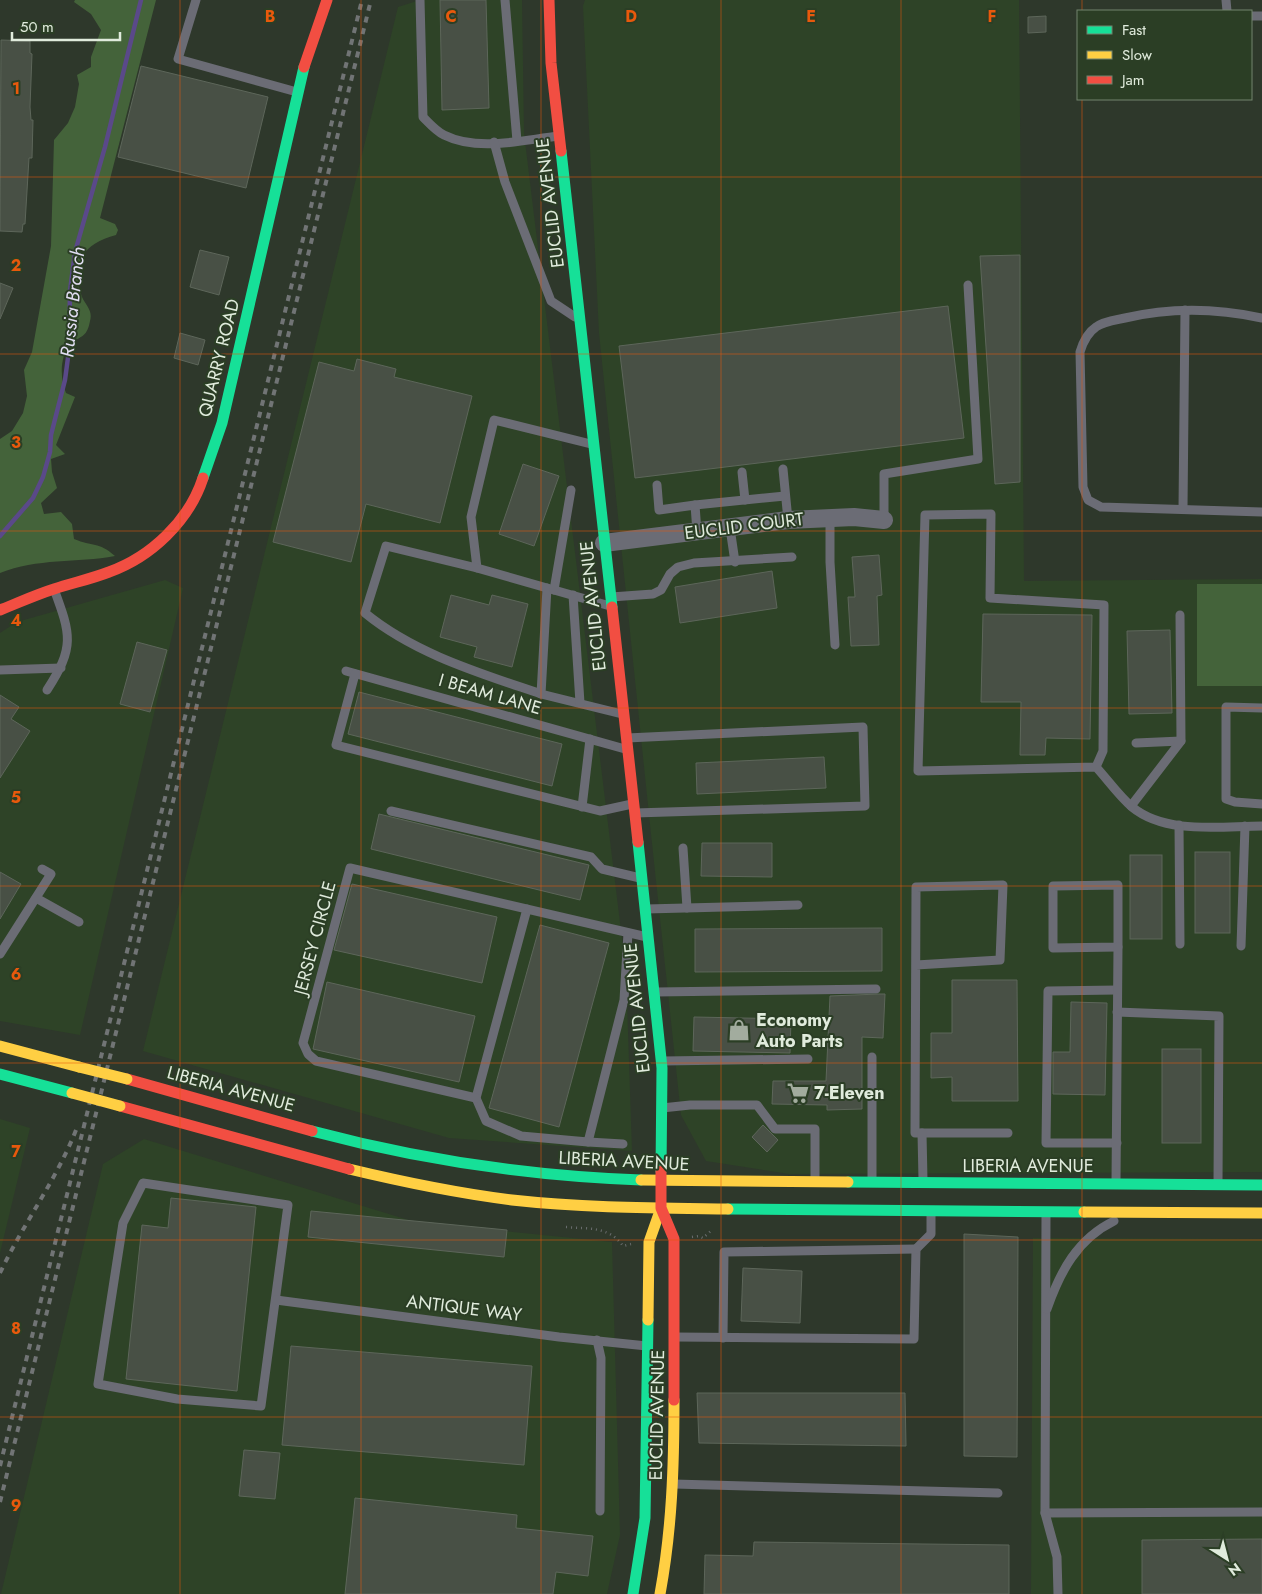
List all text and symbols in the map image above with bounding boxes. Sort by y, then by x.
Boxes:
text: B [265,5,275,28]
text: C [445,5,457,28]
text: D [625,5,637,28]
text: E [806,5,816,28]
text: F [988,5,996,28]
scale bar [12,10,120,42]
legend [1077,10,1252,100]
text: 50 m [20,16,54,38]
text: Fast [1122,19,1146,41]
text: Slow [1122,44,1153,66]
text: Jam [1120,69,1145,91]
text: 1 [12,77,20,100]
street label: EUCLID AVENUE [529,137,571,269]
water label: Russia Branch [53,245,92,359]
text: 2 [11,254,21,277]
street label: QUARRY ROAD [192,296,246,420]
text: 3 [11,431,21,454]
street label: EUCLID COURT [683,506,806,546]
street label: EUCLID AVENUE [573,540,613,672]
text: 4 [10,609,22,632]
street label: I BEAM LANE [435,667,545,721]
text: 5 [11,786,21,809]
street label: JERSEY CIRCLE [287,878,343,1000]
street label: EUCLID AVENUE [617,942,657,1074]
text: 6 [11,963,21,986]
place label: Economy Auto Parts [755,1007,843,1054]
shop icon: Economy Auto Parts [726,1017,752,1043]
street label: LIBERIA AVENUE [164,1059,298,1119]
supermarket icon: 7-Eleven [785,1080,811,1106]
place label: 7-Eleven [814,1080,885,1106]
text: 7 [11,1140,21,1163]
street label: LIBERIA AVENUE [558,1145,690,1177]
street label: LIBERIA AVENUE [962,1153,1094,1179]
street label: ANTIQUE WAY [405,1288,524,1328]
text: 8 [11,1317,21,1340]
street label: EUCLID AVENUE [643,1349,671,1481]
text: 9 [11,1494,21,1517]
north arrow [1202,1534,1252,1584]
text: N [1224,1558,1245,1581]

